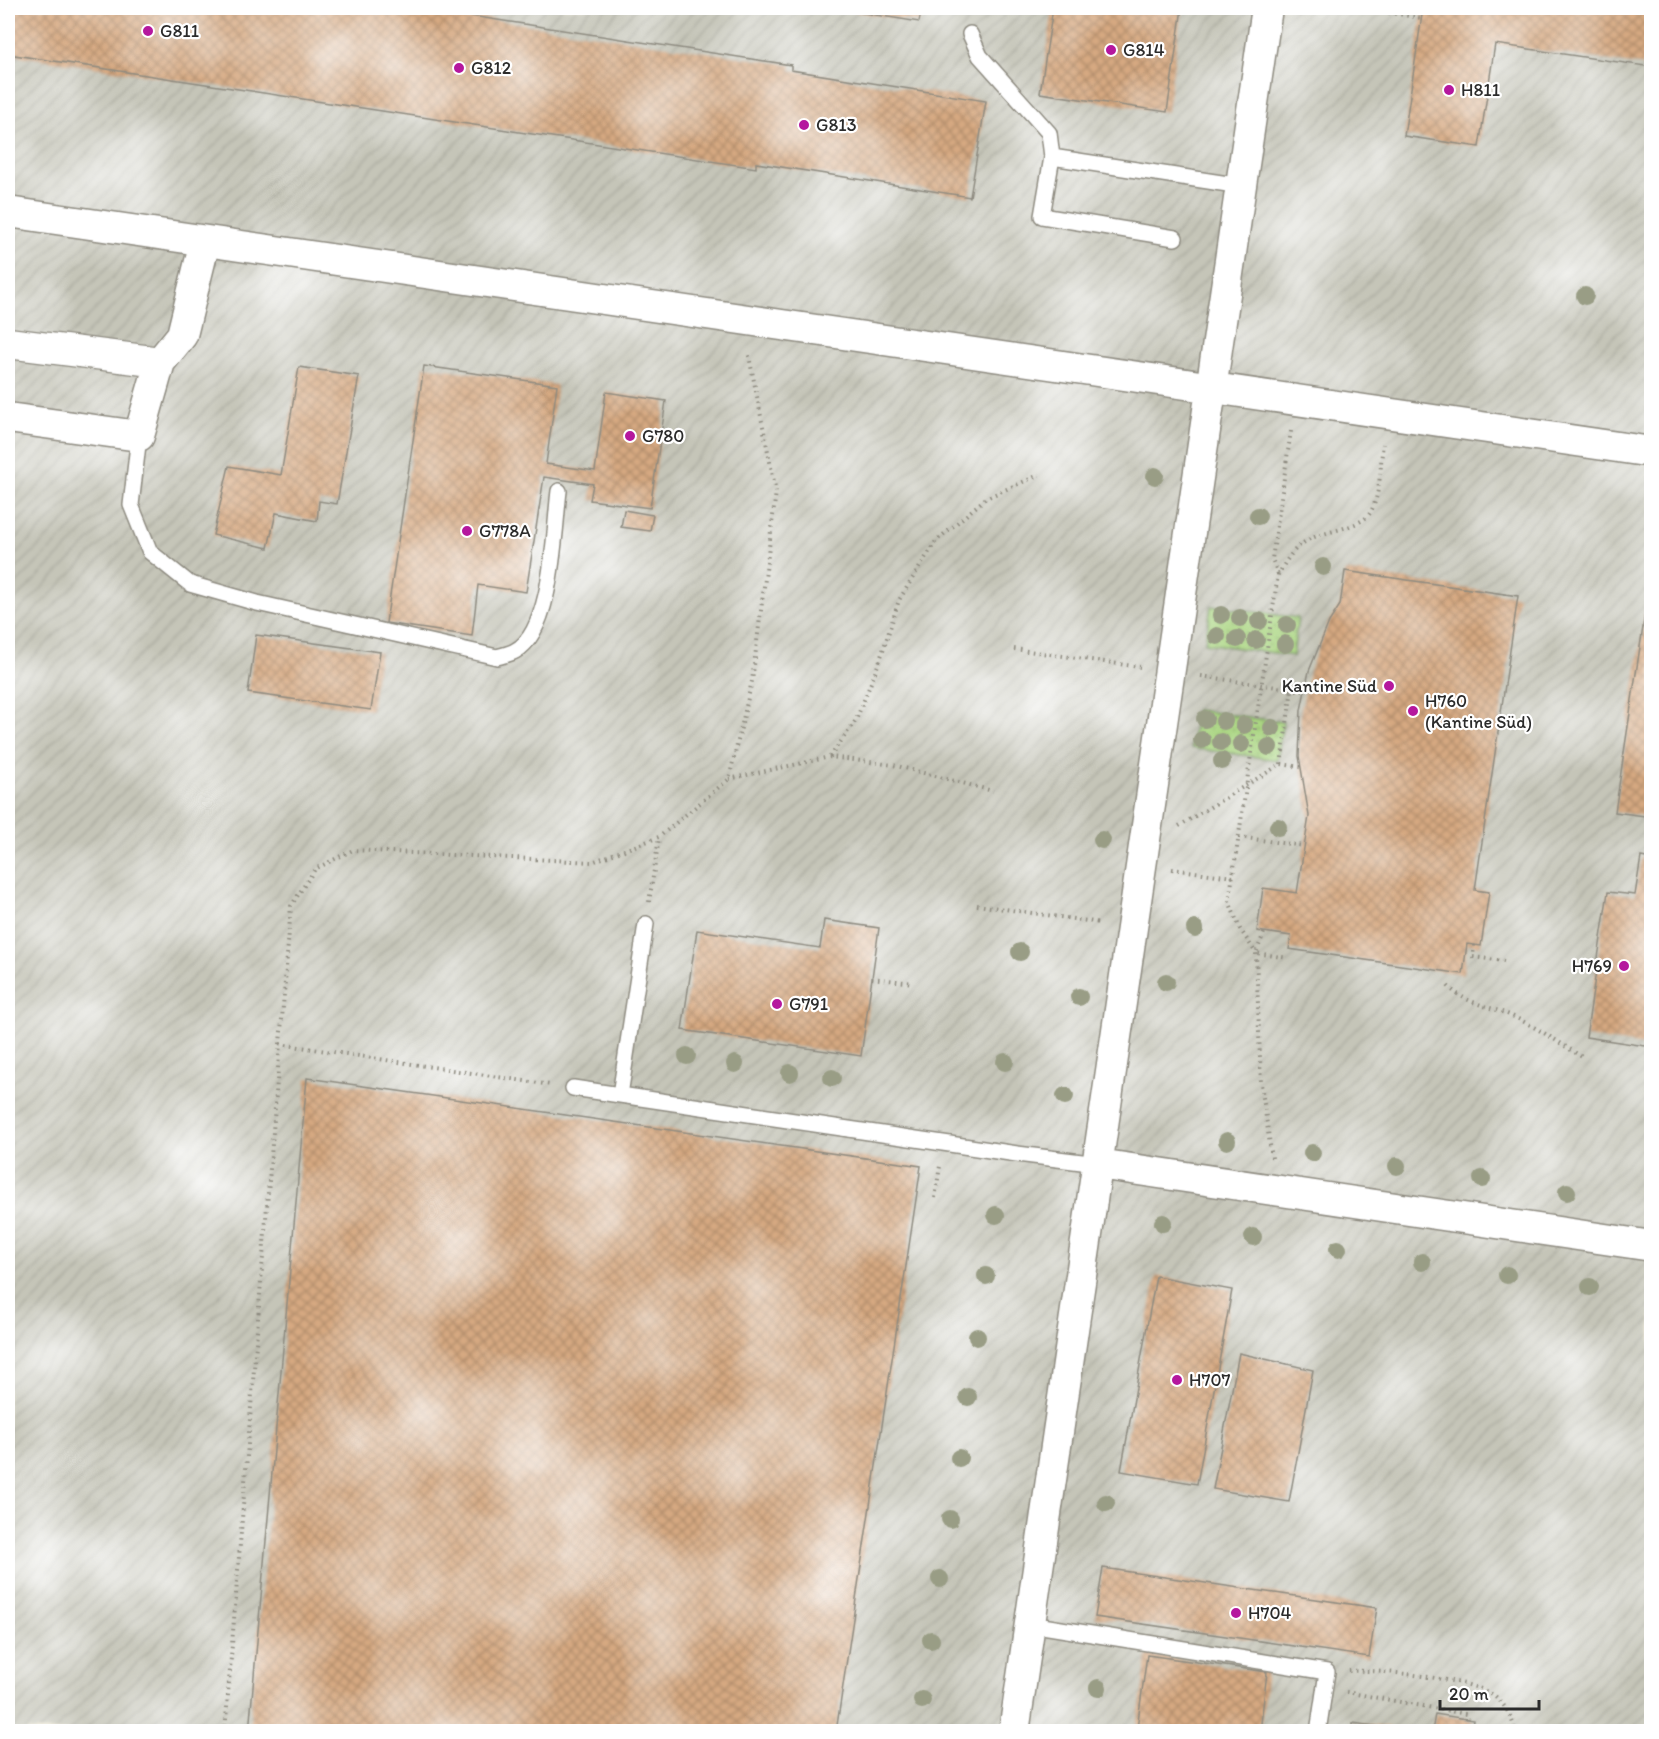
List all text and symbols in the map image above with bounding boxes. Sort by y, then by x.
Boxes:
place label: G811 [160,20,199,42]
marker: G811 [141,24,155,38]
place label: G814 [1123,39,1165,61]
marker: G814 [1104,43,1118,57]
place label: G812 [471,57,512,79]
marker: G812 [452,61,466,75]
place label: H811 [1461,79,1500,101]
marker: H811 [1442,83,1456,97]
place label: G813 [816,114,857,136]
marker: G813 [797,118,811,132]
place label: G780 [642,425,684,447]
marker: G780 [623,429,637,443]
place label: G778A [479,520,531,542]
marker: G778A [460,524,474,538]
place label: Kantine Süd [1282,675,1377,697]
marker: Kantine Süd [1382,679,1396,693]
place label: H760 (Kantine Süd) [1425,690,1532,733]
marker: H760 (Kantine Süd) [1406,704,1420,718]
place label: H769 [1572,955,1612,977]
marker: H769 [1617,959,1631,973]
place label: G791 [789,993,828,1015]
marker: G791 [770,997,784,1011]
place label: H707 [1189,1369,1230,1391]
marker: H707 [1170,1373,1184,1387]
place label: H704 [1248,1602,1291,1624]
marker: H704 [1229,1606,1243,1620]
scale bar [1440,1673,1539,1711]
text: 20 m [1449,1683,1489,1705]

